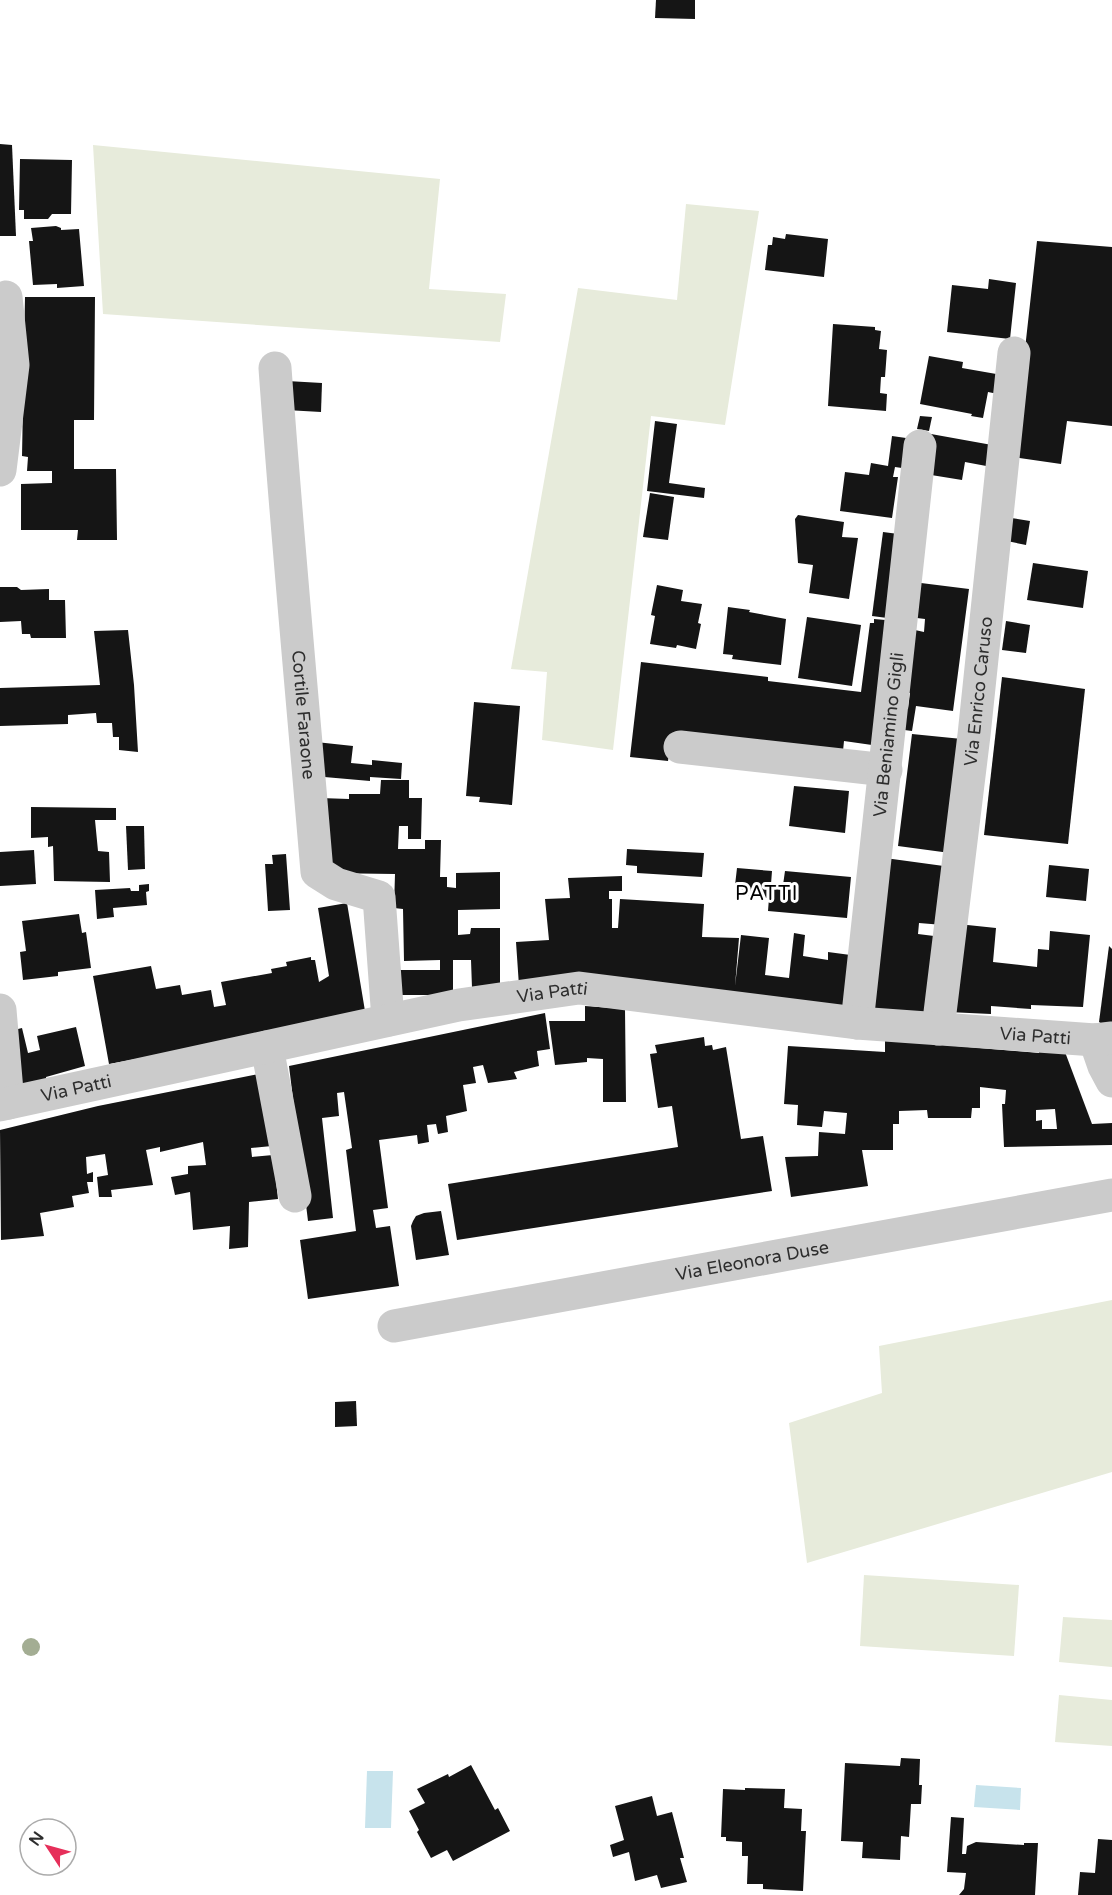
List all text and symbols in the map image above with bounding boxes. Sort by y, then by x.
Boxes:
street label: Via Enrico Caruso [959,615,997,768]
street label: Cortile Faraone [287,649,320,780]
street label: Via Beniamino Gigli [869,651,908,818]
district label: PATTI [735,882,799,906]
street label: Via Patti [515,977,589,1008]
street label: Via Patti [999,1022,1072,1049]
street label: Via Patti [39,1070,113,1107]
street label: Via Eleonora Duse [674,1236,831,1285]
north arrow [18,1817,78,1877]
text: N [25,1828,49,1850]

